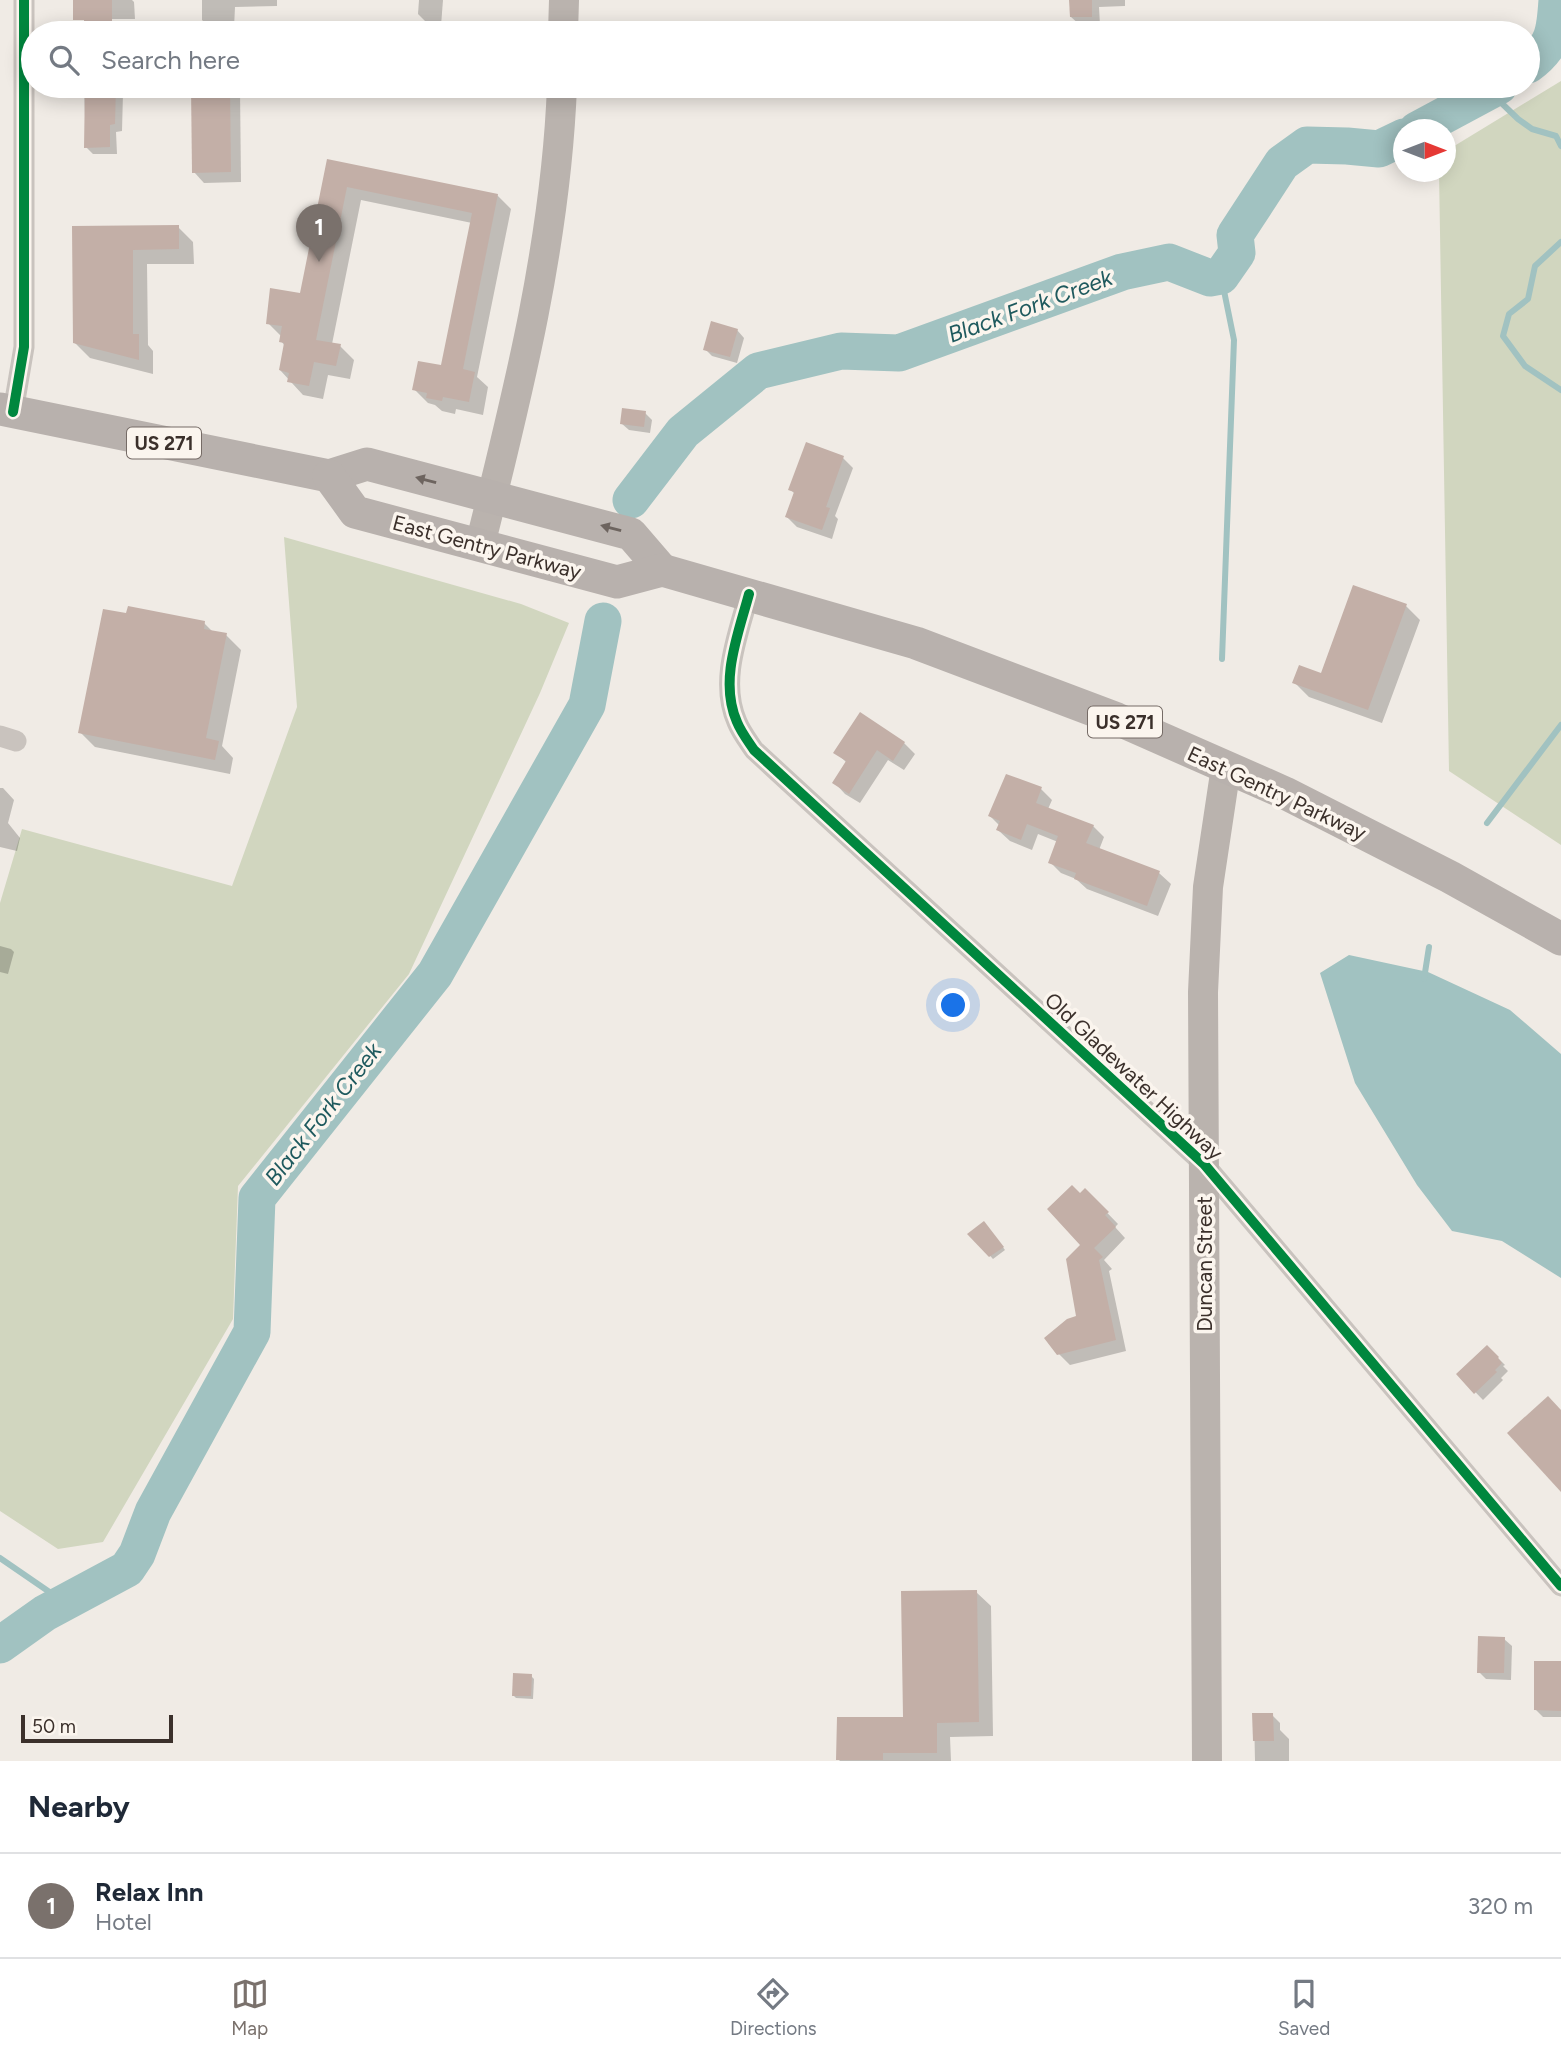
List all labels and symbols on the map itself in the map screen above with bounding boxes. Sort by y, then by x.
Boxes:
north arrow [1393,119,1456,182]
pin: 1 [296,204,342,262]
water label: Black Fork Creek [944,263,1117,349]
road number: US 271 [127,428,201,458]
one-way arrow [415,474,437,485]
street label: East Gentry Parkway [390,510,584,584]
one-way arrow [600,522,622,533]
road number: US 271 [1088,706,1162,737]
street label: East Gentry Parkway [1184,741,1370,845]
street label: Old Gladewater Highway [1040,987,1228,1165]
your location [936,988,970,1022]
water label: Black Fork Creek [259,1037,388,1191]
street label: Duncan Street [1192,1196,1217,1332]
scale bar [21,1712,173,1744]

